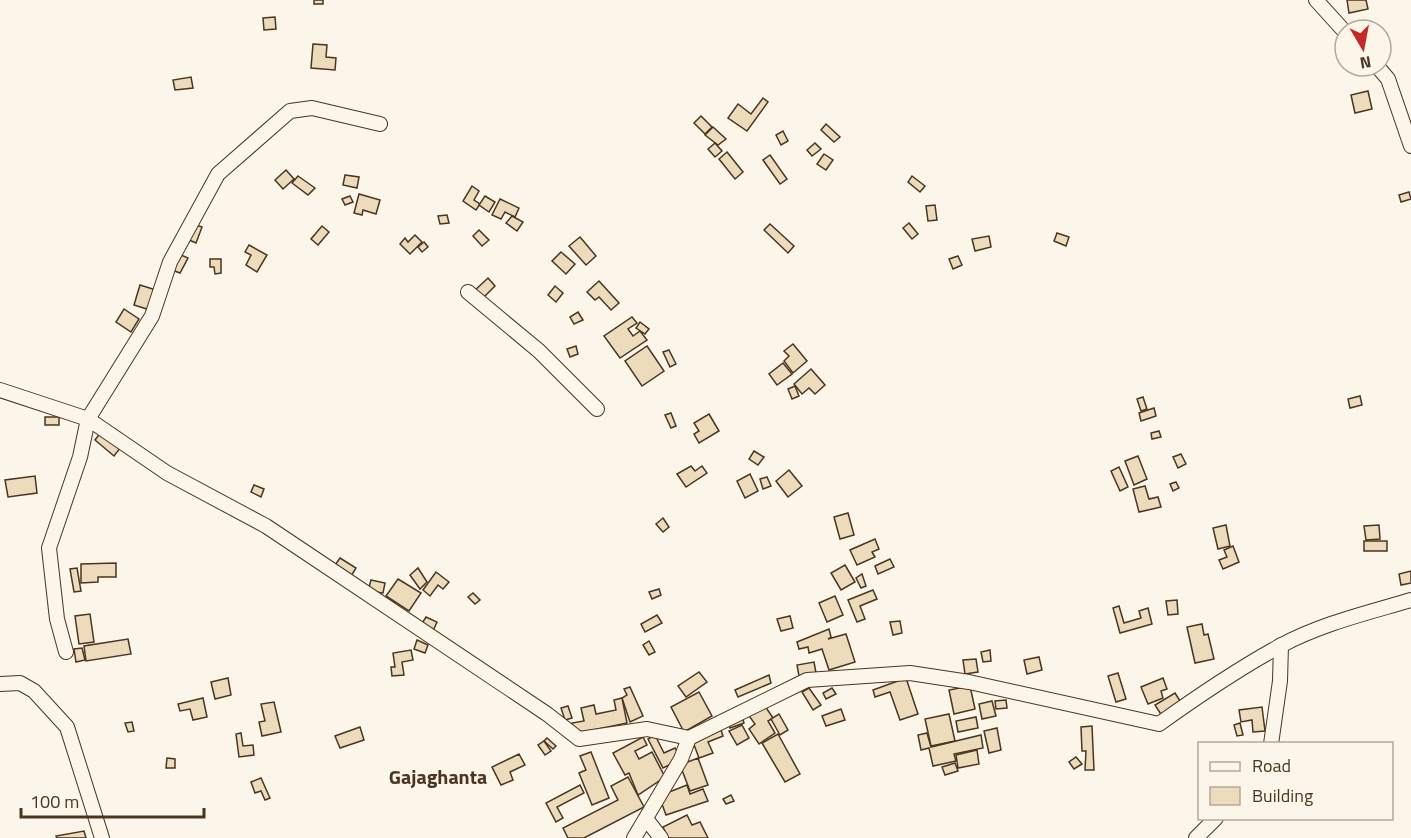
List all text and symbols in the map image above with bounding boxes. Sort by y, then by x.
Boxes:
north arrow [1333,18,1393,78]
text: N [1358,50,1373,76]
legend [1198,742,1393,820]
text: Road [1252,752,1291,779]
district label: Gajaghanta [389,761,487,792]
scale bar [21,781,204,819]
text: Building [1252,782,1313,809]
text: 100 m [30,788,79,815]

